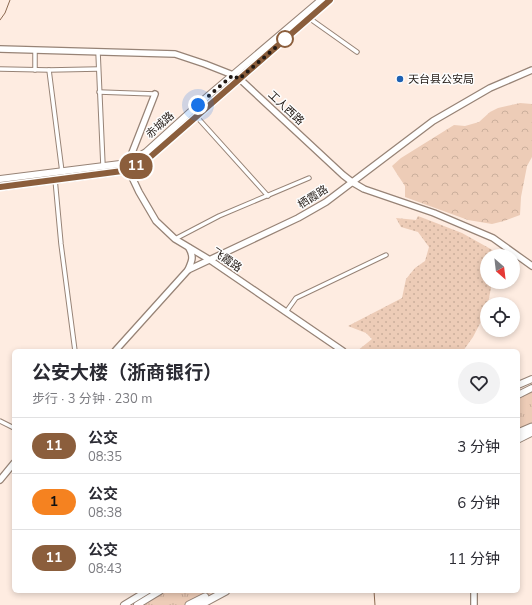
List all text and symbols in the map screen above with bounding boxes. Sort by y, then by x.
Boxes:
unlabelled marker [276,30,294,48]
place label: 天台县公安局 [408,72,474,87]
marker: 天台县公安局 [395,74,405,84]
street label: 工人西路 [265,88,307,128]
your location [188,95,208,115]
street label: 赤城路 [143,108,177,142]
line badge: 11 [118,153,154,179]
text: 11 [128,156,144,175]
street label: 栖霞路 [295,182,331,212]
street label: 飞霞路 [209,245,245,275]
north arrow [480,249,520,289]
map controls [480,249,520,337]
button: locate [480,297,520,337]
text: 公安大楼（浙商银行） [32,360,222,386]
button: heart [458,362,500,404]
text: 步行 · 3 分钟 · 230 m [32,390,152,408]
text: 公交 [88,428,118,448]
text: 11 [46,436,62,455]
text: 3 分钟 [457,437,500,457]
text: 08:35 [88,448,122,466]
text: 公交 [88,484,118,504]
text: 1 [50,492,58,511]
text: 6 分钟 [457,493,500,513]
text: 08:38 [88,504,122,522]
text: 公交 [88,540,118,560]
text: 11 [46,548,62,567]
text: 11 分钟 [448,549,500,569]
text: 08:43 [88,560,122,578]

